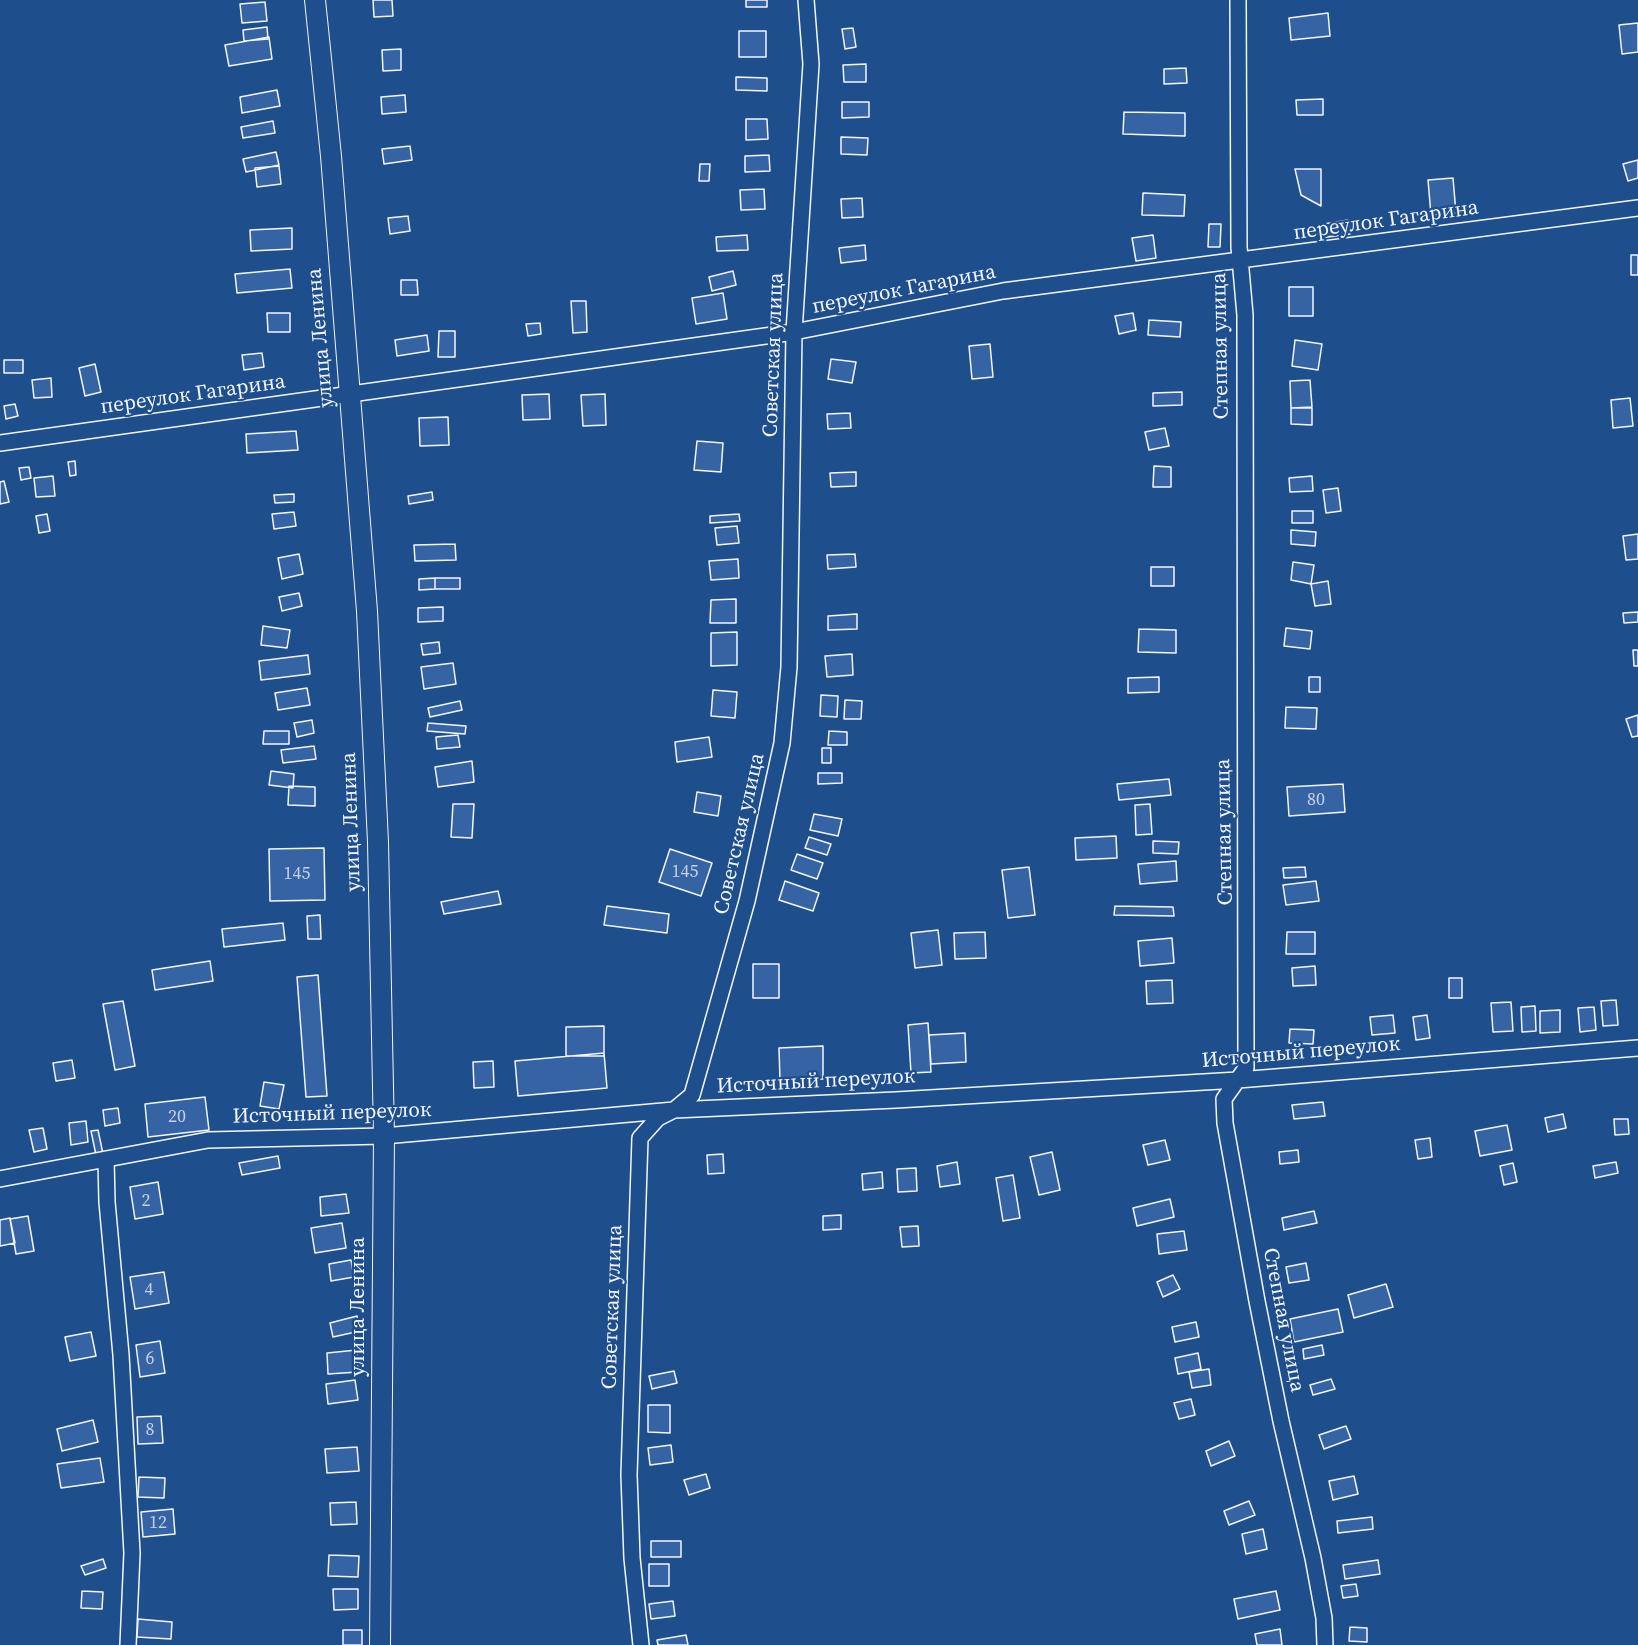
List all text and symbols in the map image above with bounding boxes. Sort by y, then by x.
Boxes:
street label: переулок Гагарина [1292,196,1480,246]
street label: переулок Гагарина [810,260,998,320]
street label: улица Ленина [302,267,340,409]
street label: Советская улица [759,272,789,438]
street label: Степная улица [1207,273,1235,419]
street label: переулок Гагарина [99,370,287,420]
street label: Советская улица [709,751,771,917]
street label: улица Ленина [337,752,367,892]
street label: Степная улица [1211,759,1239,905]
house number: 80 [1307,789,1325,811]
house number: 145 [672,861,698,883]
house number: 145 [284,863,310,885]
street label: Источный переулок [1201,1032,1401,1074]
street label: Источный переулок [716,1064,916,1100]
street label: Источный переулок [232,1098,432,1130]
house number: 20 [168,1106,186,1128]
house number: 2 [142,1190,150,1212]
street label: Советская улица [598,1224,628,1390]
street label: улица Ленина [346,1237,372,1377]
street label: Степная улица [1257,1246,1309,1394]
house number: 4 [145,1279,153,1301]
house number: 6 [146,1348,154,1370]
house number: 8 [146,1419,154,1441]
house number: 12 [149,1512,167,1534]

